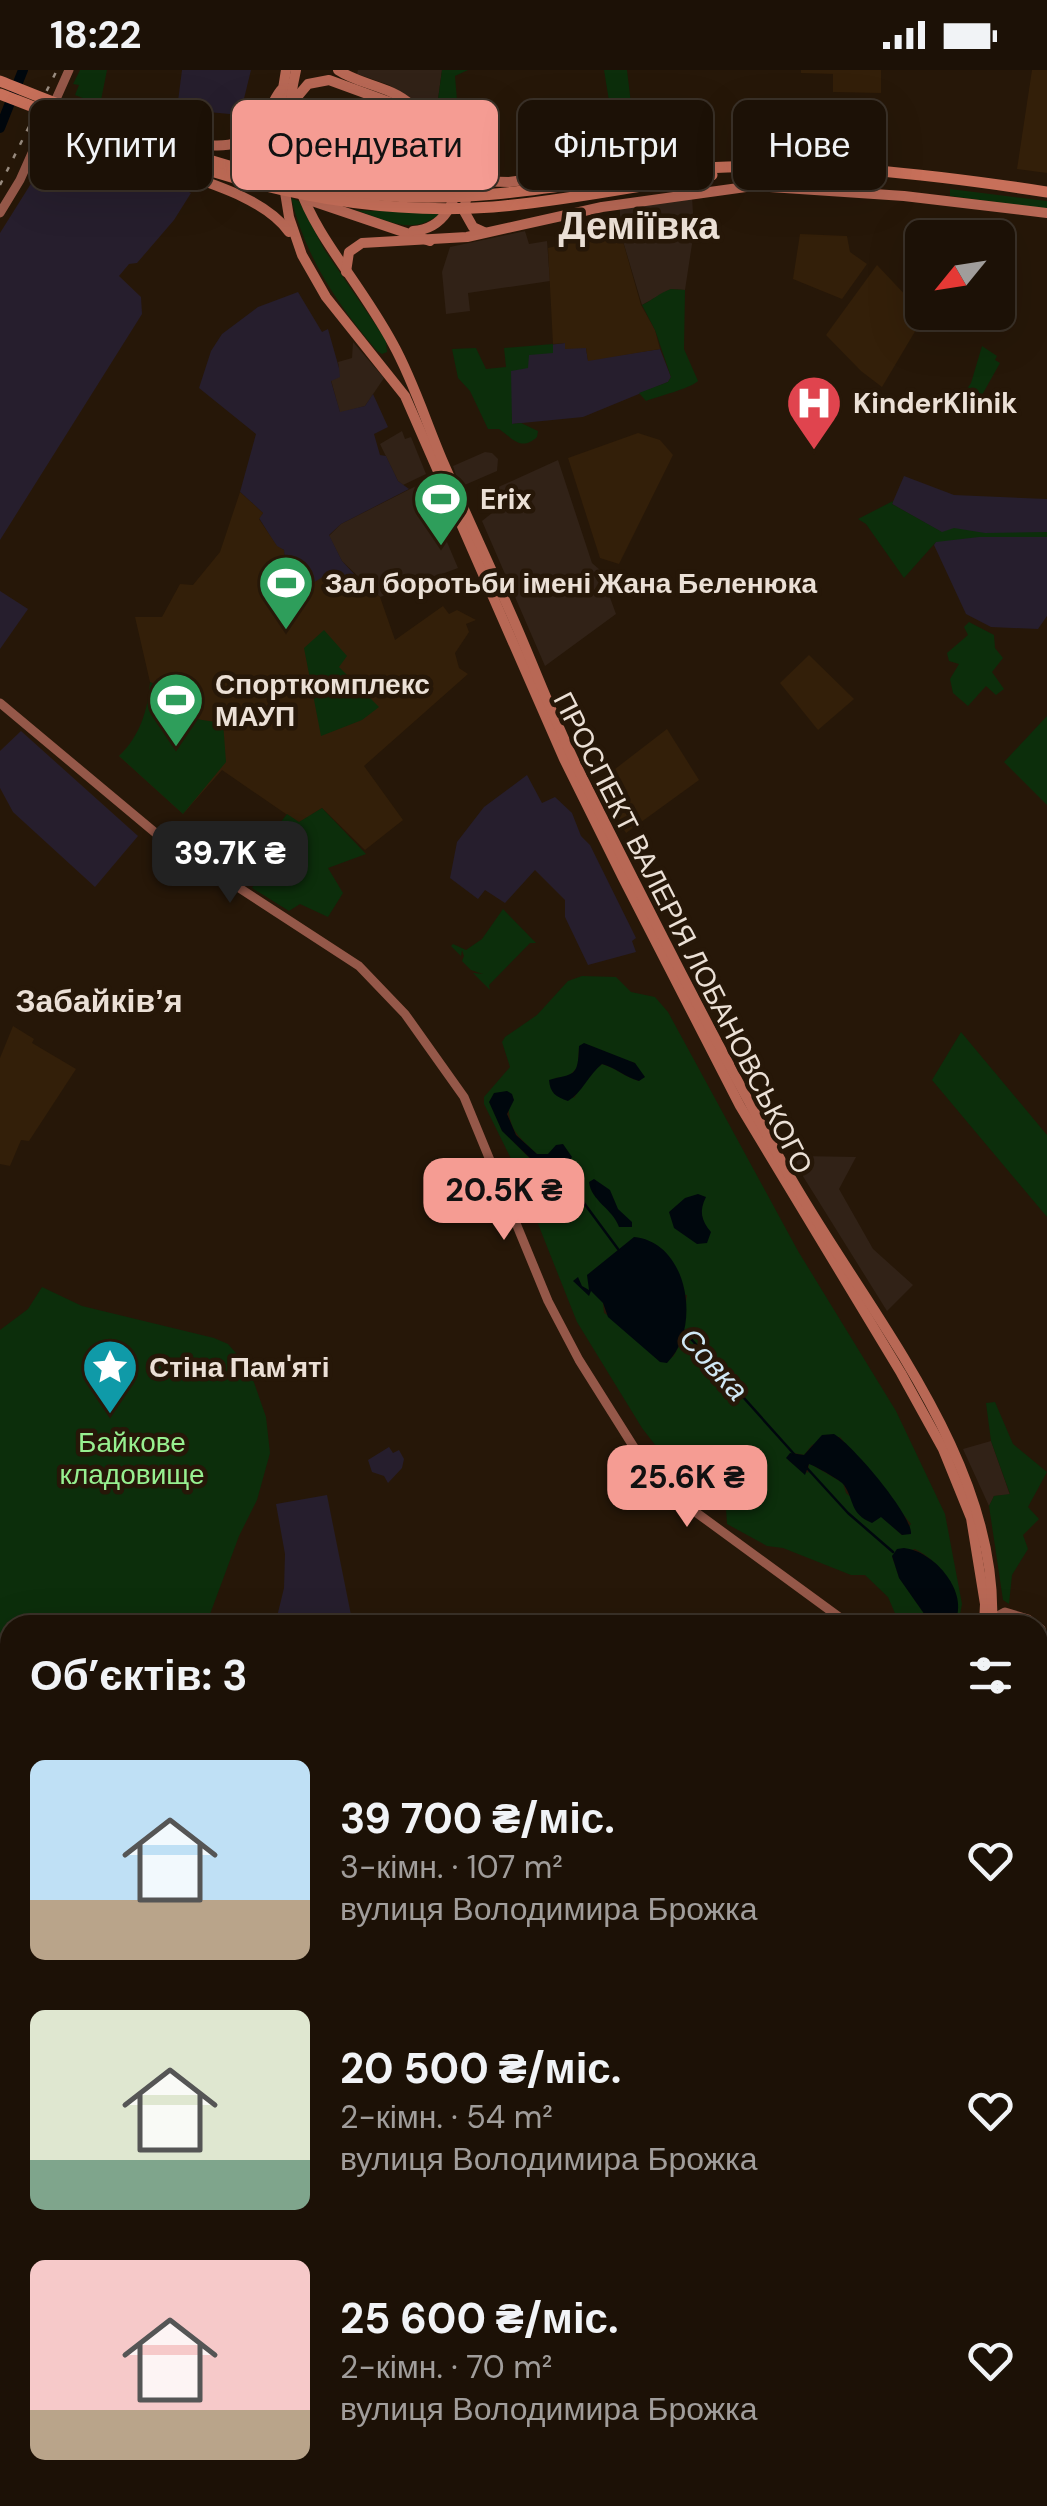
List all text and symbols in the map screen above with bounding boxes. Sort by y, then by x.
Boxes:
text: 18:22 [50,10,141,60]
chip: Купити [30,100,212,190]
chip: Орендувати [232,100,498,190]
chip: Фільтри [518,100,713,190]
chip: Нове [733,100,886,190]
district label: Деміївка [558,201,720,251]
north arrow [905,220,1015,330]
map controls [905,220,1015,330]
hospital icon: KinderKlinik [784,373,844,452]
place label: KinderKlinik [853,385,1017,422]
sports icon: Erix [411,469,471,548]
place label: Erix [480,481,531,518]
sports icon: Зал боротьби імені Жана Беленюка [256,553,316,632]
place label: Зал боротьби імені Жана Беленюка [325,565,818,602]
place label: Спорткомплекс МАУП [215,666,430,735]
sports icon: Спорткомплекс МАУП [146,670,206,749]
street label: ПРОСПЕКТ ВАЛЕРІЯ ЛОБАНОВСЬКОГО [545,686,821,1180]
pin: 39.7K ₴ [138,821,322,906]
text: 39.7K ₴ [174,832,286,874]
district label: Забайківʼя [15,980,183,1022]
pin: 20.5K ₴ [412,1158,596,1243]
text: 20.5K ₴ [445,1169,563,1211]
water label: Совка [671,1319,757,1409]
place icon: Стіна Пам'яті [80,1337,140,1416]
place label: Стіна Пам'яті [149,1349,330,1386]
park label: Байкове кладовище [59,1424,205,1493]
pin: 25.6K ₴ [595,1445,779,1530]
text: 25.6K ₴ [629,1456,745,1498]
text: Об’єктів: 3 [30,1648,247,1703]
icon: filters [963,1648,1018,1703]
text: 39 700 ₴/міс. [340,1791,615,1846]
icon: home [110,1800,230,1920]
icon: heart [963,1833,1018,1888]
text: 3-кімн. · 107 m² [340,1846,563,1888]
text: вулиця Володимира Брожка [340,1888,758,1930]
text: 20 500 ₴/міс. [340,2041,621,2096]
icon: home [110,2050,230,2170]
icon: heart [963,2083,1018,2138]
text: 2-кімн. · 54 m² [340,2096,553,2138]
text: вулиця Володимира Брожка [340,2138,758,2180]
text: 25 600 ₴/міс. [340,2291,619,2346]
icon: home [110,2300,230,2420]
icon: heart [963,2333,1018,2388]
text: 2-кімн. · 70 m² [340,2346,552,2388]
text: вулиця Володимира Брожка [340,2388,758,2430]

